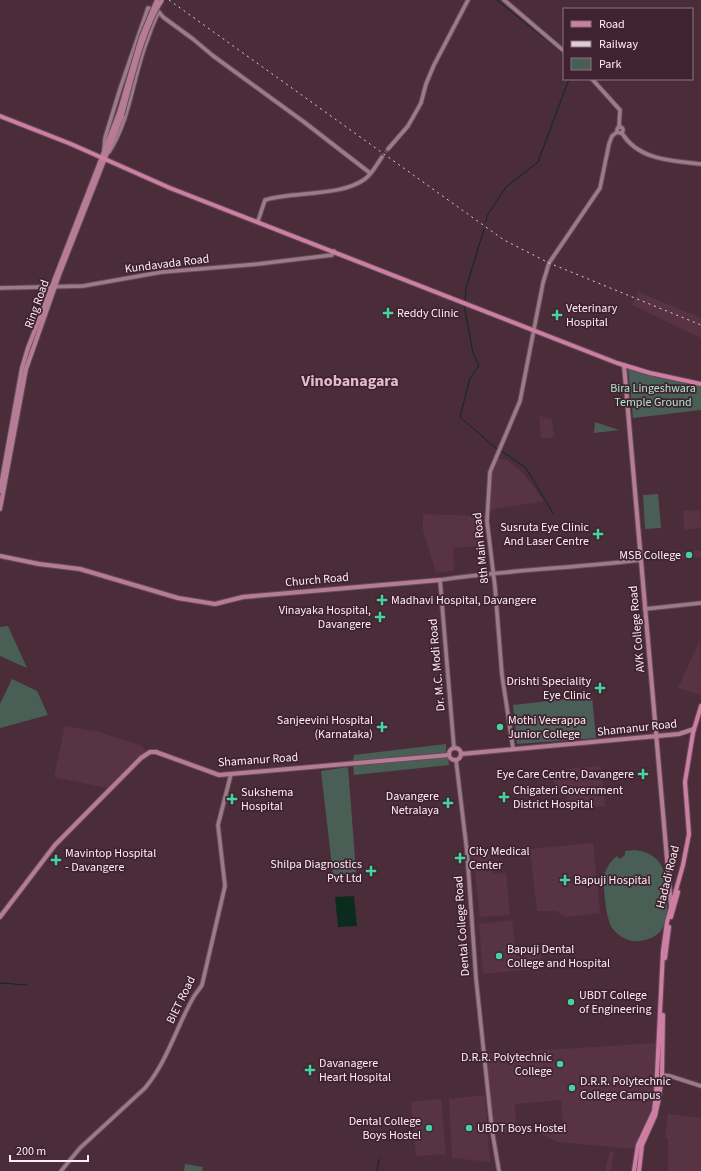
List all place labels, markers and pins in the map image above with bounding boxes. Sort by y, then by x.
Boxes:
place label: Veterinary Hospital [566,300,618,331]
place label: Reddy Clinic [397,305,459,322]
marker: Reddy Clinic [382,307,394,319]
marker: Veterinary Hospital [551,309,563,321]
place label: Susruta Eye Clinic And Laser Centre [500,519,590,550]
marker: Susruta Eye Clinic And Laser Centre [592,528,604,540]
place label: MSB College [619,547,681,564]
marker: MSB College [684,550,694,560]
place label: Madhavi Hospital, Davangere [391,592,536,609]
marker: Madhavi Hospital, Davangere [376,594,388,606]
place label: Vinayaka Hospital, Davangere [279,602,371,633]
marker: Vinayaka Hospital, Davangere [374,611,386,623]
place label: Drishti Speciality Eye Clinic [506,673,592,704]
marker: Drishti Speciality Eye Clinic [594,682,606,694]
place label: Sanjeevini Hospital (Karnataka) [277,712,373,743]
place label: Mothi Veerappa Junior College [508,712,586,743]
marker: Sanjeevini Hospital (Karnataka) [376,721,388,733]
marker: Mothi Veerappa Junior College [495,722,505,732]
place label: Eye Care Centre, Davangere [497,766,634,783]
marker: Eye Care Centre, Davangere [637,768,649,780]
place label: Chigateri Government District Hospital [513,782,623,813]
place label: Sukshema Hospital [241,784,293,815]
place label: Davangere Netralaya [386,788,439,819]
marker: Chigateri Government District Hospital [498,791,510,803]
marker: Sukshema Hospital [226,793,238,805]
marker: Davangere Netralaya [442,797,454,809]
place label: City Medical Center [469,843,530,874]
place label: Mavintop Hospital - Davangere [65,845,156,876]
marker: City Medical Center [454,852,466,864]
marker: Mavintop Hospital - Davangere [50,854,62,866]
place label: Shilpa Diagnostics Pvt Ltd [270,856,362,887]
marker: Shilpa Diagnostics Pvt Ltd [365,865,377,877]
place label: Bapuji Hospital [574,872,650,889]
marker: Bapuji Hospital [559,874,571,886]
place label: Bapuji Dental College and Hospital [507,941,610,972]
marker: Bapuji Dental College and Hospital [494,951,504,961]
place label: UBDT College of Engineering [579,987,651,1018]
marker: UBDT College of Engineering [566,997,576,1007]
place label: D.R.R. Polytechnic College [461,1049,553,1080]
place label: Davanagere Heart Hospital [319,1055,391,1086]
marker: D.R.R. Polytechnic College [555,1059,565,1069]
marker: Davanagere Heart Hospital [304,1064,316,1076]
place label: D.R.R. Polytechnic College Campus [580,1073,671,1104]
marker: D.R.R. Polytechnic College Campus [567,1083,577,1093]
place label: Dental College Boys Hostel [349,1113,421,1144]
place label: UBDT Boys Hostel [477,1120,566,1137]
marker: Dental College Boys Hostel [424,1123,434,1133]
marker: UBDT Boys Hostel [464,1123,474,1133]

